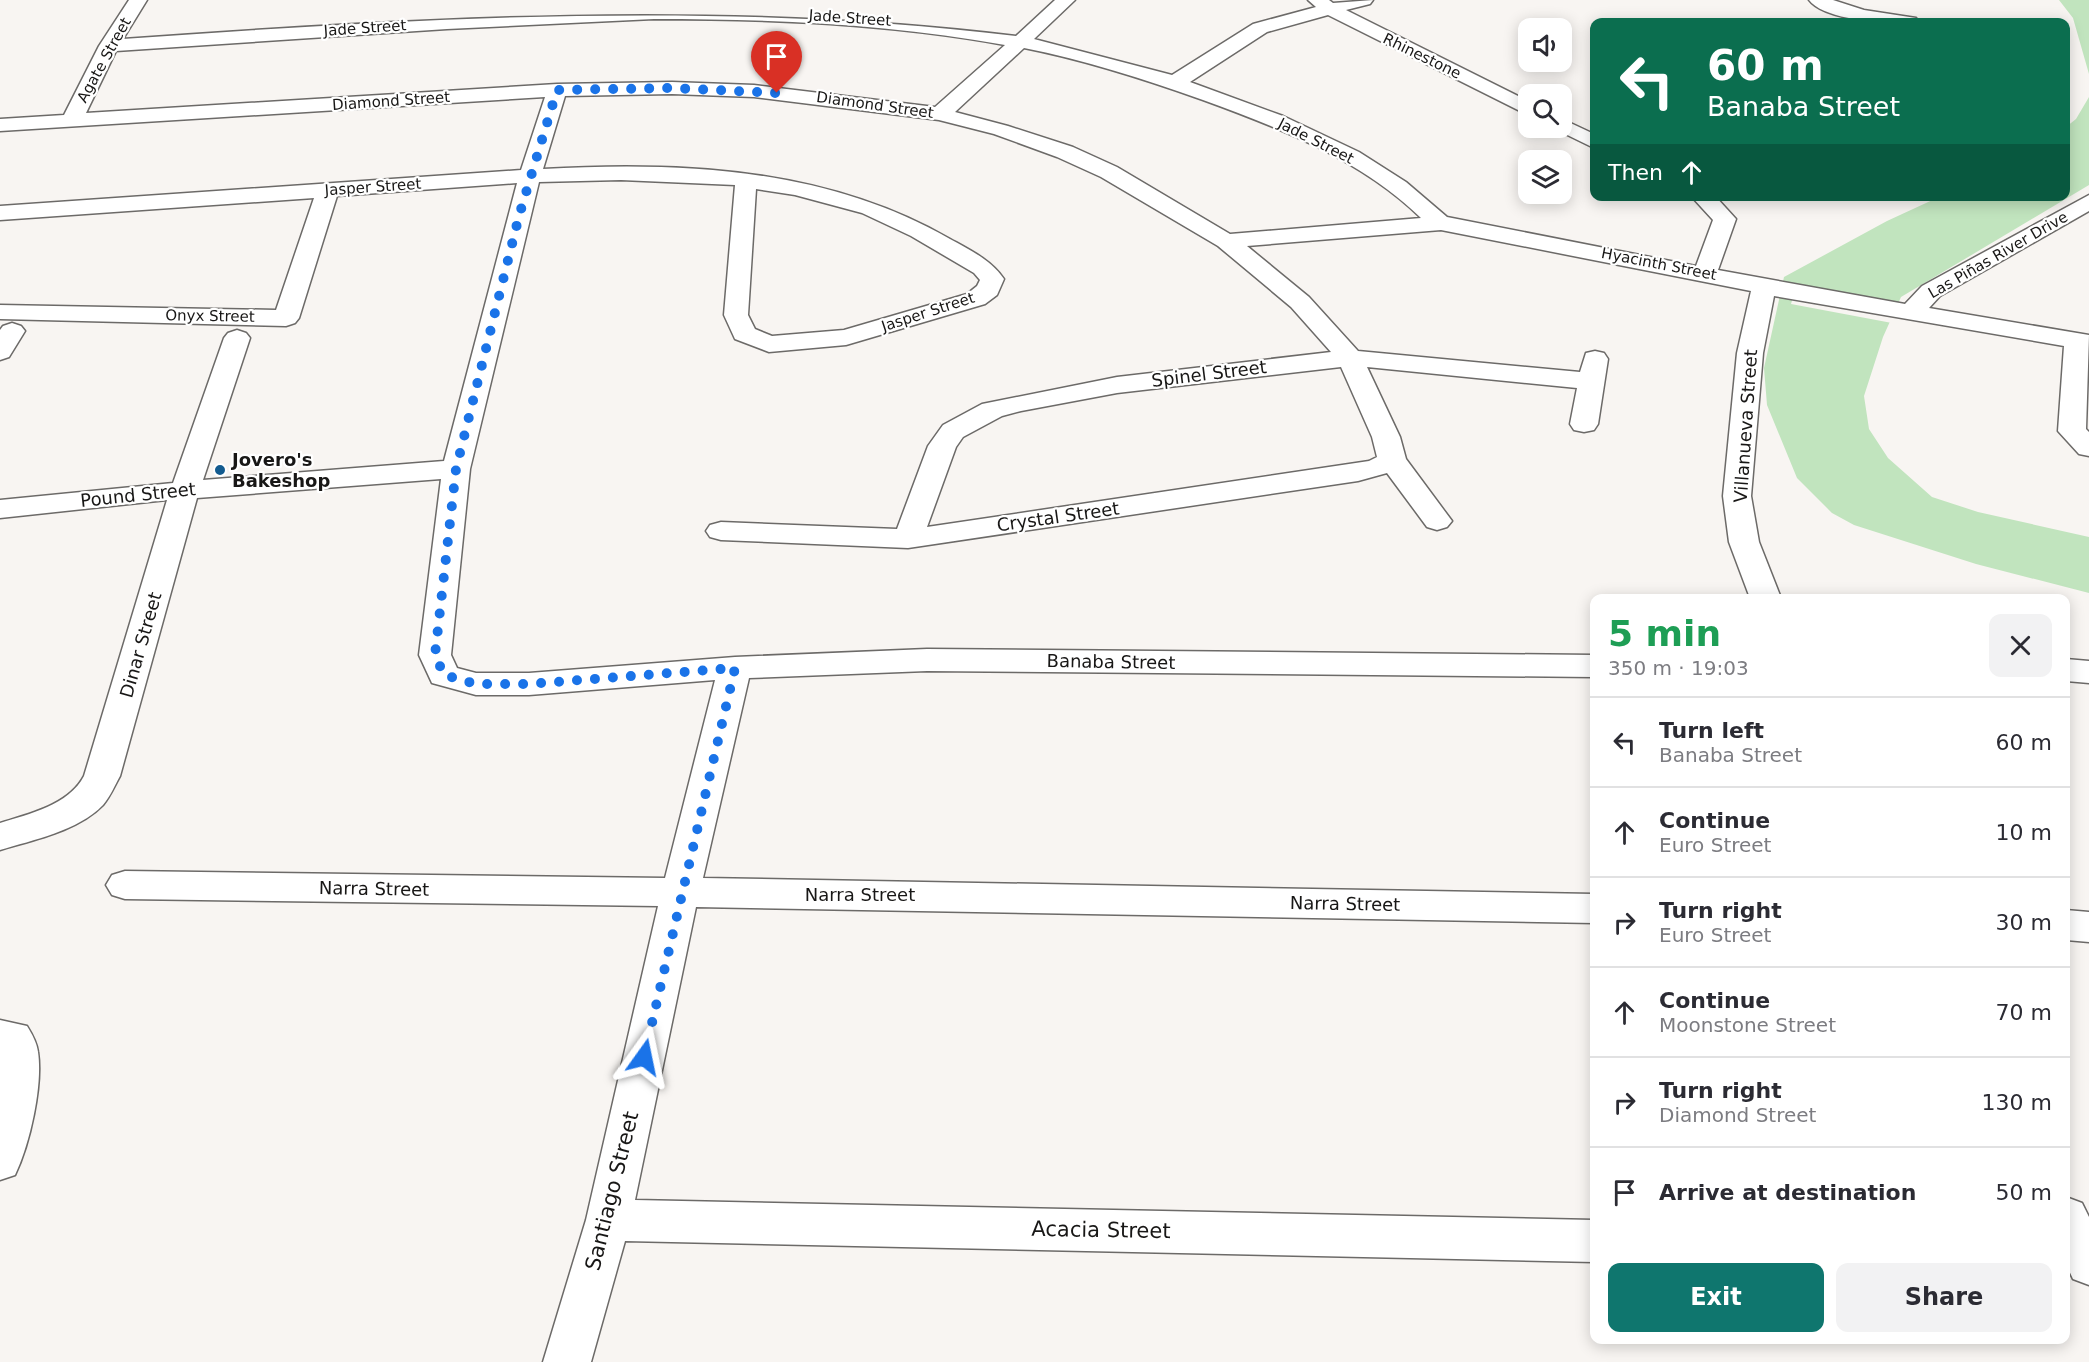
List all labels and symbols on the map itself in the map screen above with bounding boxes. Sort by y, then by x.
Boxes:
street label: Jade Street [807,6,892,30]
street label: Agate Street [73,14,135,106]
street label: Jade Street [322,16,407,40]
street label: Rhinestone [1380,29,1464,83]
pin [751,31,802,93]
street label: Diamond Street [331,88,451,114]
street label: Diamond Street [815,88,935,122]
street label: Jade Street [1274,114,1357,168]
street label: Jasper Street [323,175,422,199]
street label: Las Piñas River Drive [1925,208,2071,302]
street label: Hyacinth Street [1600,244,1718,284]
street label: Jasper Street [878,288,977,336]
street label: Onyx Street [165,306,255,326]
street label: Villanueva Street [1730,348,1761,503]
street label: Spinel Street [1150,356,1268,391]
place label: Jovero's Bakeshop [230,449,330,491]
marker: Jovero's Bakeshop [213,463,227,477]
street label: Pound Street [79,478,197,511]
street label: Crystal Street [995,498,1121,535]
street label: Dinar Street [115,590,166,700]
street label: Banaba Street [1046,650,1176,673]
street label: Narra Street [319,877,429,900]
street label: Narra Street [805,884,915,905]
street label: Narra Street [1290,892,1400,915]
position arrow [612,1025,676,1089]
street label: Santiago Street [581,1109,643,1273]
street label: Acacia Street [1031,1217,1171,1243]

